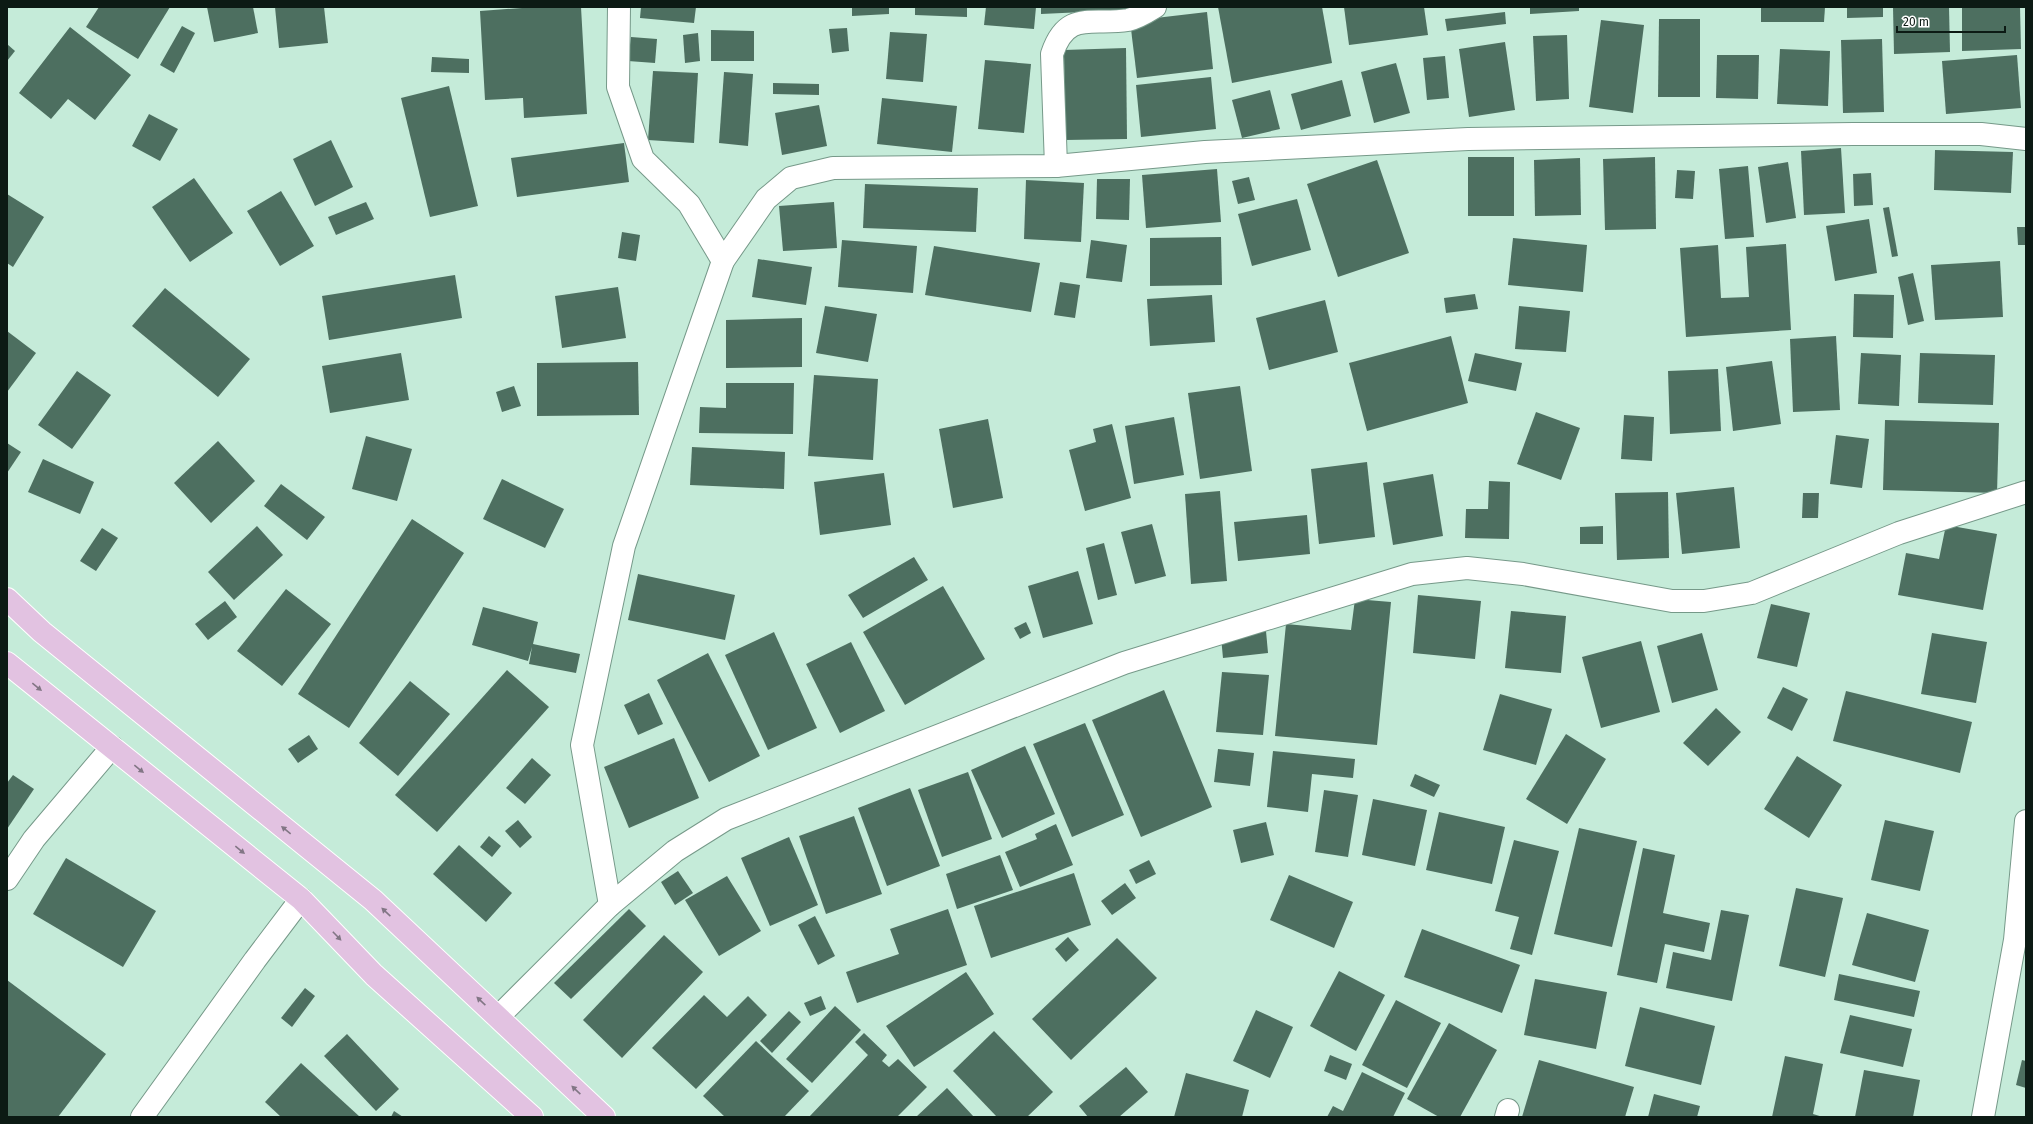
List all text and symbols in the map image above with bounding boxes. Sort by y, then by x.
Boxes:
scale bar [1897,8,2005,34]
text: 20 m [1903,15,1929,29]
one-way arrow [32,683,43,692]
one-way arrow [133,765,144,773]
one-way arrow [281,825,292,834]
one-way arrow [235,846,246,855]
one-way arrow [381,908,391,917]
one-way arrow [332,932,341,941]
one-way arrow [476,996,486,1006]
one-way arrow [571,1085,581,1095]

